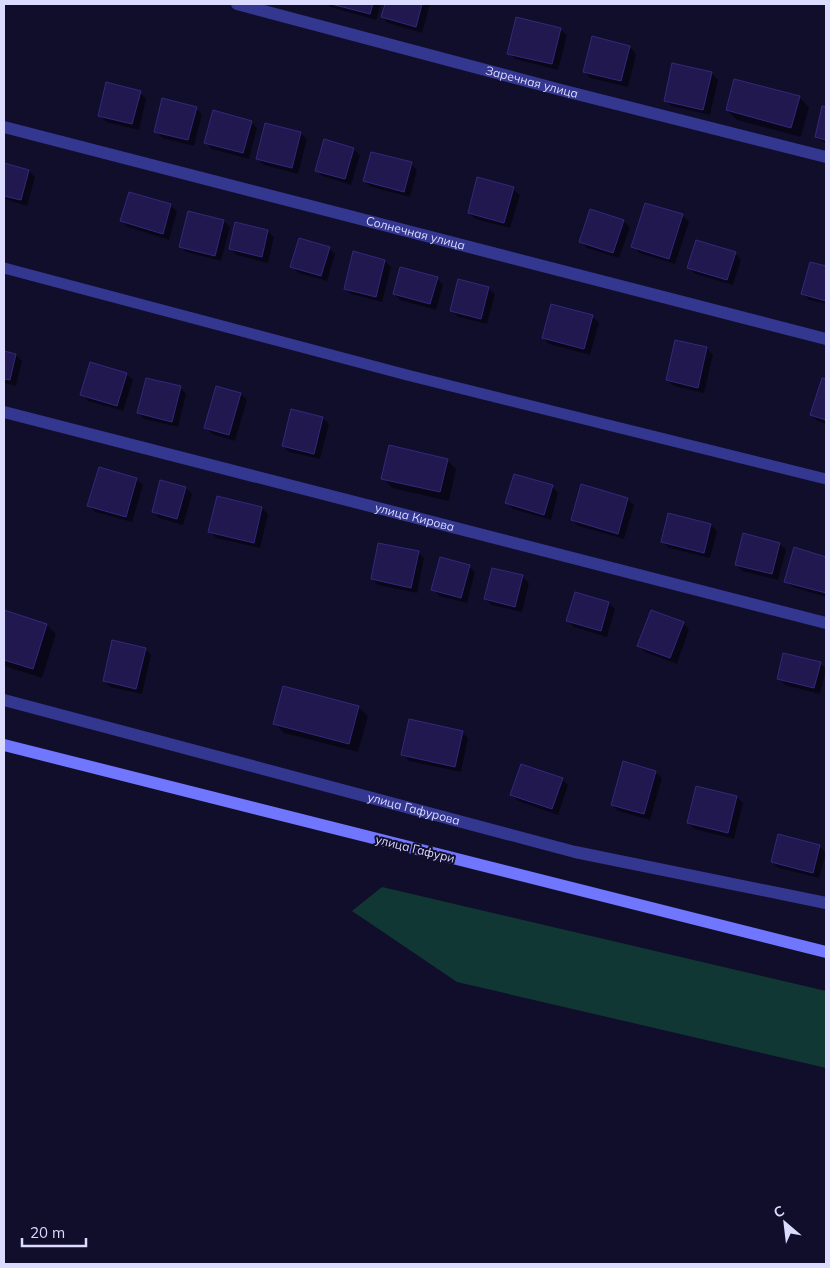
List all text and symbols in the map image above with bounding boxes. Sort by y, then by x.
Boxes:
street label: Заречная улица [484,62,580,101]
street label: Солнечная улица [364,213,467,253]
street label: улица Кирова [373,500,456,534]
street label: улица Гафурова [366,789,462,828]
street label: улица Гафури [374,831,456,866]
north arrow [760,1198,810,1248]
text: С [770,1201,787,1222]
scale bar [22,1216,86,1248]
text: 20 m [30,1223,65,1242]

